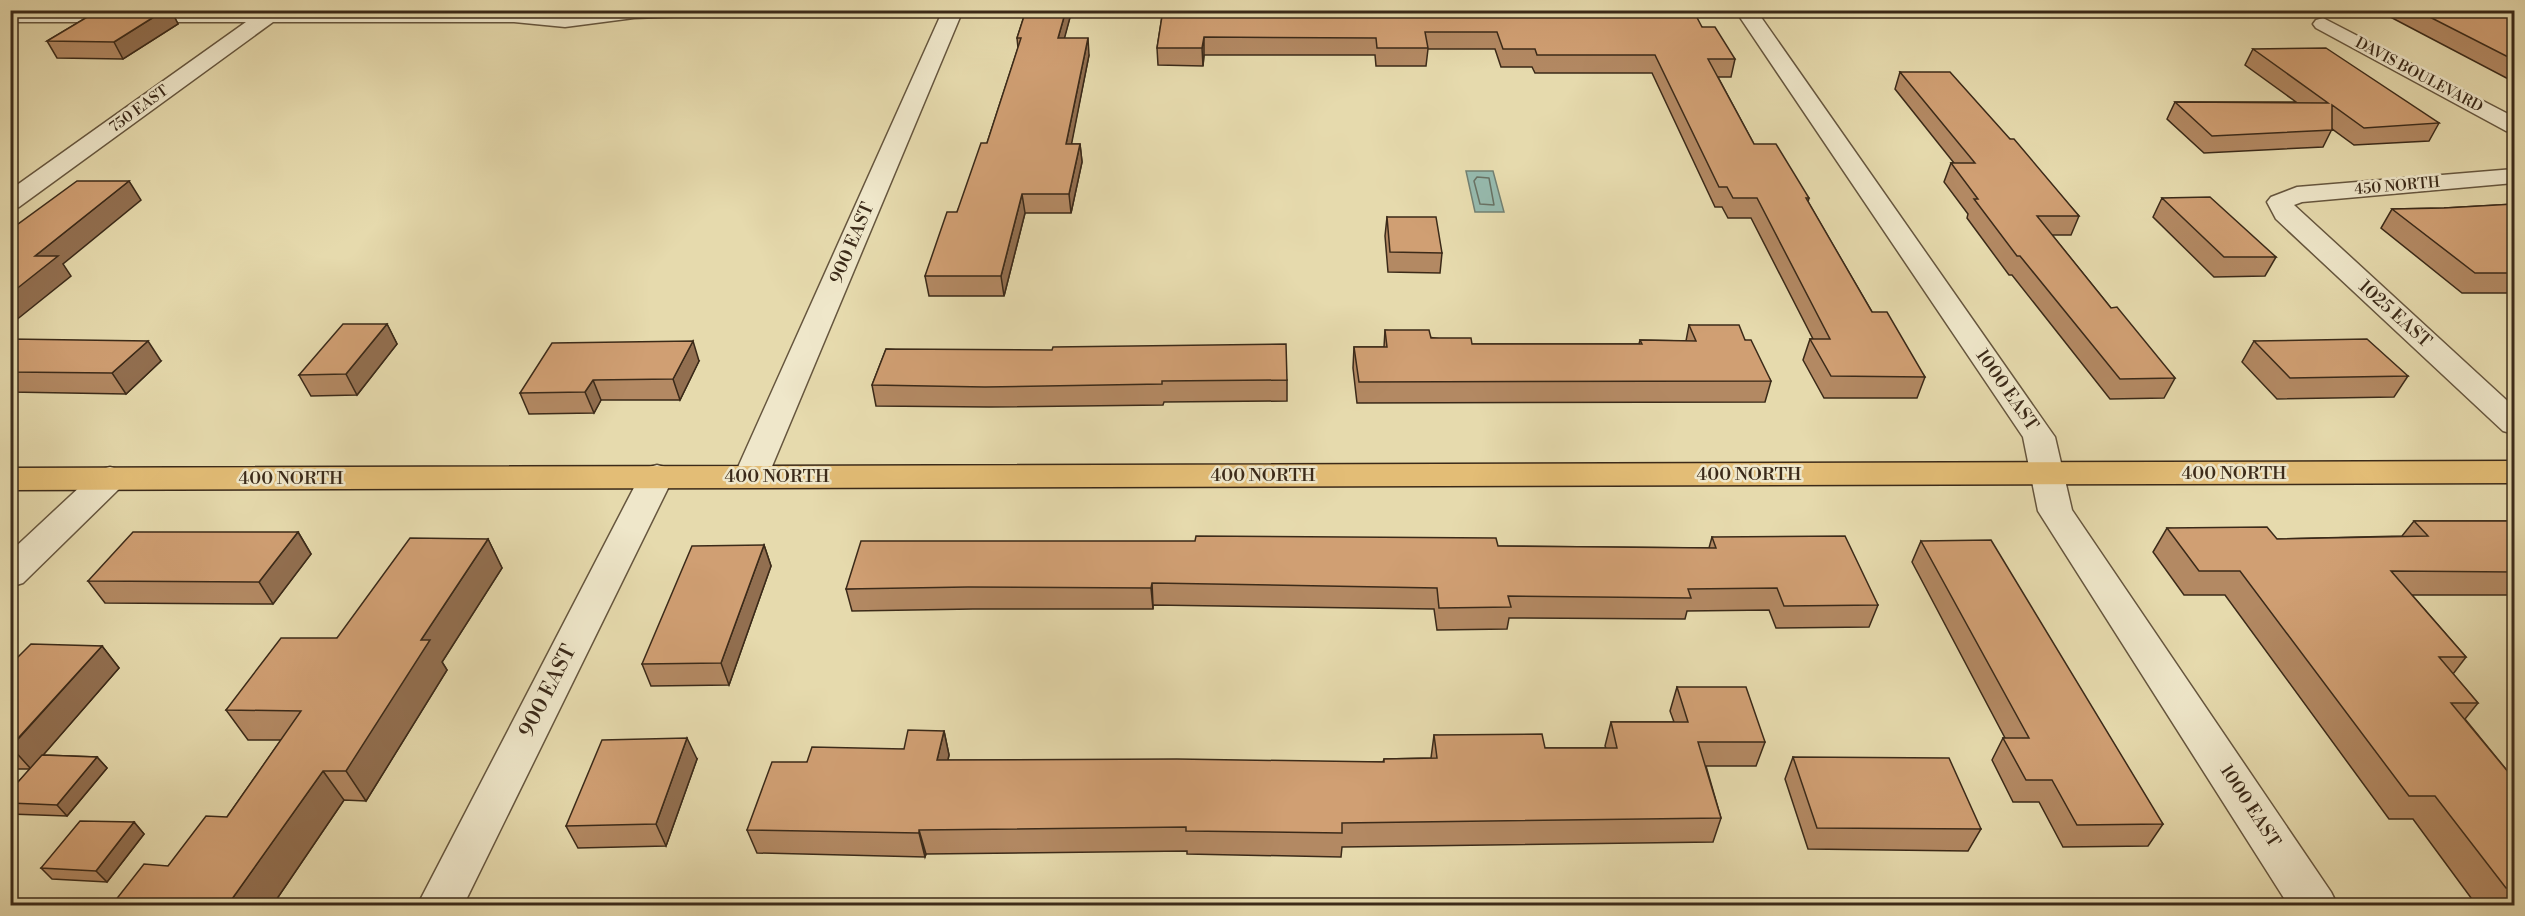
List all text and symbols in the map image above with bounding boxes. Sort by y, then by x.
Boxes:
street label: DAVIS BOULEVARD [2352,33,2486,117]
street label: 750 EAST [106,81,173,137]
street label: 450 NORTH [2353,173,2441,199]
street label: 900 EAST [825,199,880,287]
street label: 1025 EAST [2354,275,2436,353]
street label: 1000 EAST [1971,345,2044,435]
street label: 400 NORTH [2181,462,2287,485]
street label: 400 NORTH [1696,463,1802,486]
street label: 400 NORTH [1210,464,1316,487]
street label: 400 NORTH [724,465,830,488]
street label: 400 NORTH [238,467,344,490]
street label: 900 EAST [514,640,582,742]
street label: 1000 EAST [2215,760,2285,852]

